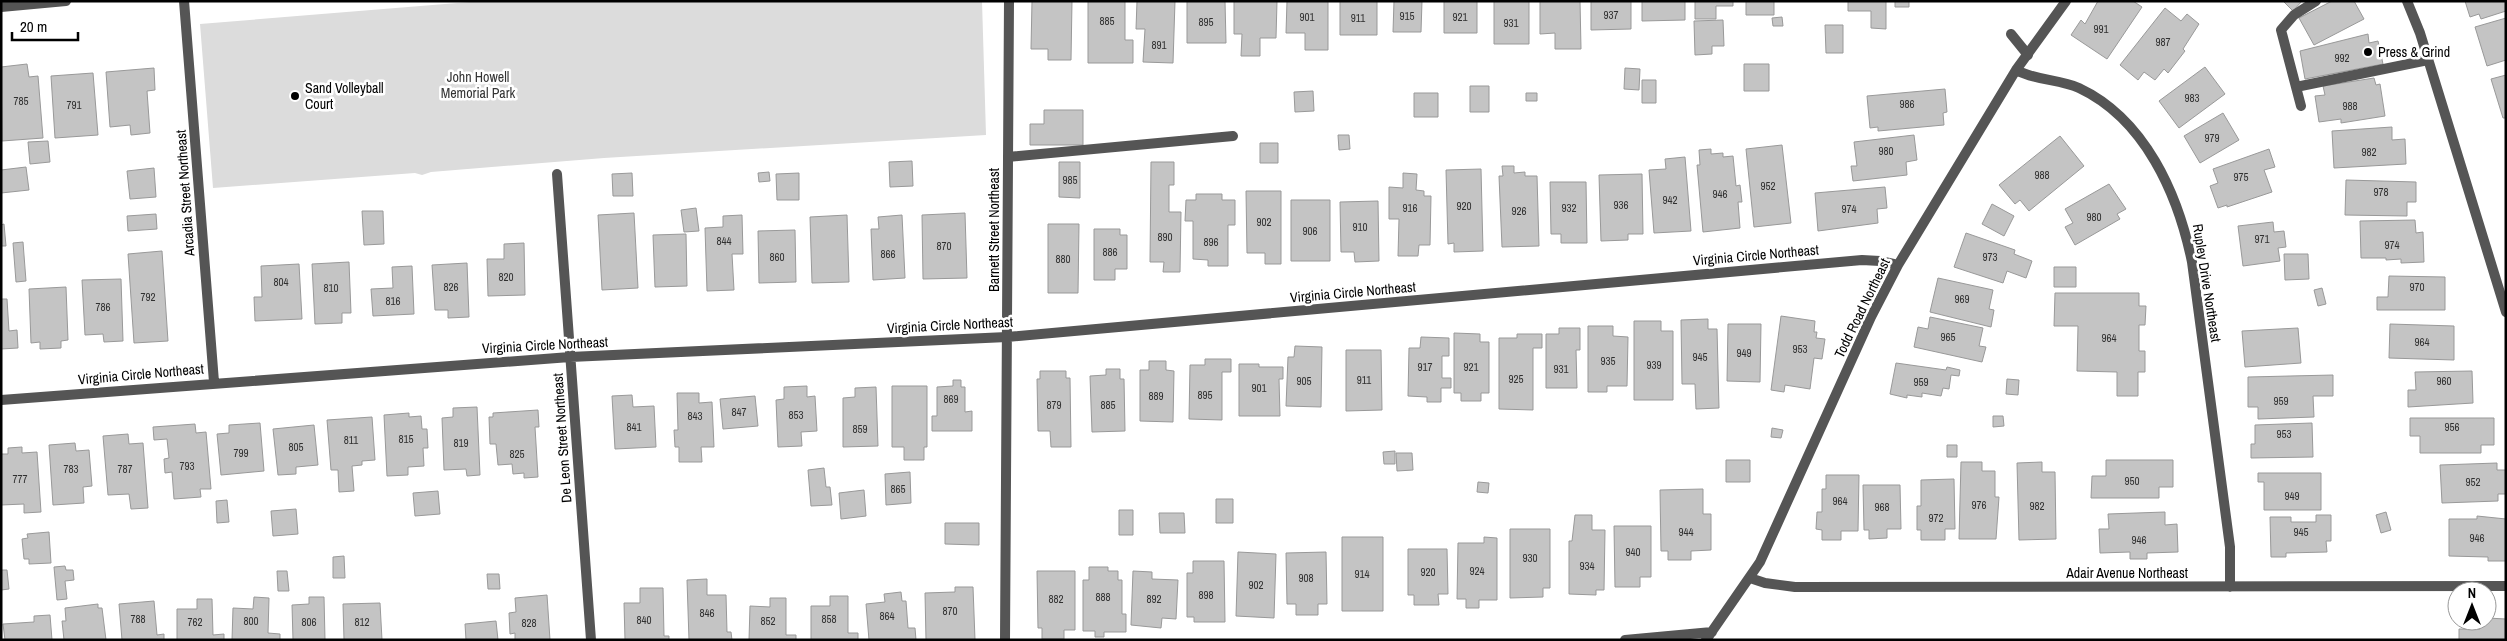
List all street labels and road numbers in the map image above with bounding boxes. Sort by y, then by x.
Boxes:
street label: Arcadia Street Northeast [172,129,198,258]
street label: Barnett Street Northeast [985,168,1003,292]
street label: Rupley Drive Northeast [2189,223,2225,343]
street label: Virginia Circle Northeast [1692,241,1820,269]
street label: Todd Road Northeast [1830,255,1894,361]
street label: Virginia Circle Northeast [1289,278,1417,306]
street label: Virginia Circle Northeast [887,313,1013,337]
street label: Virginia Circle Northeast [482,333,608,357]
street label: Virginia Circle Northeast [77,360,205,388]
street label: De Leon Street Northeast [548,372,576,504]
street label: Adair Avenue Northeast [2065,564,2188,582]

